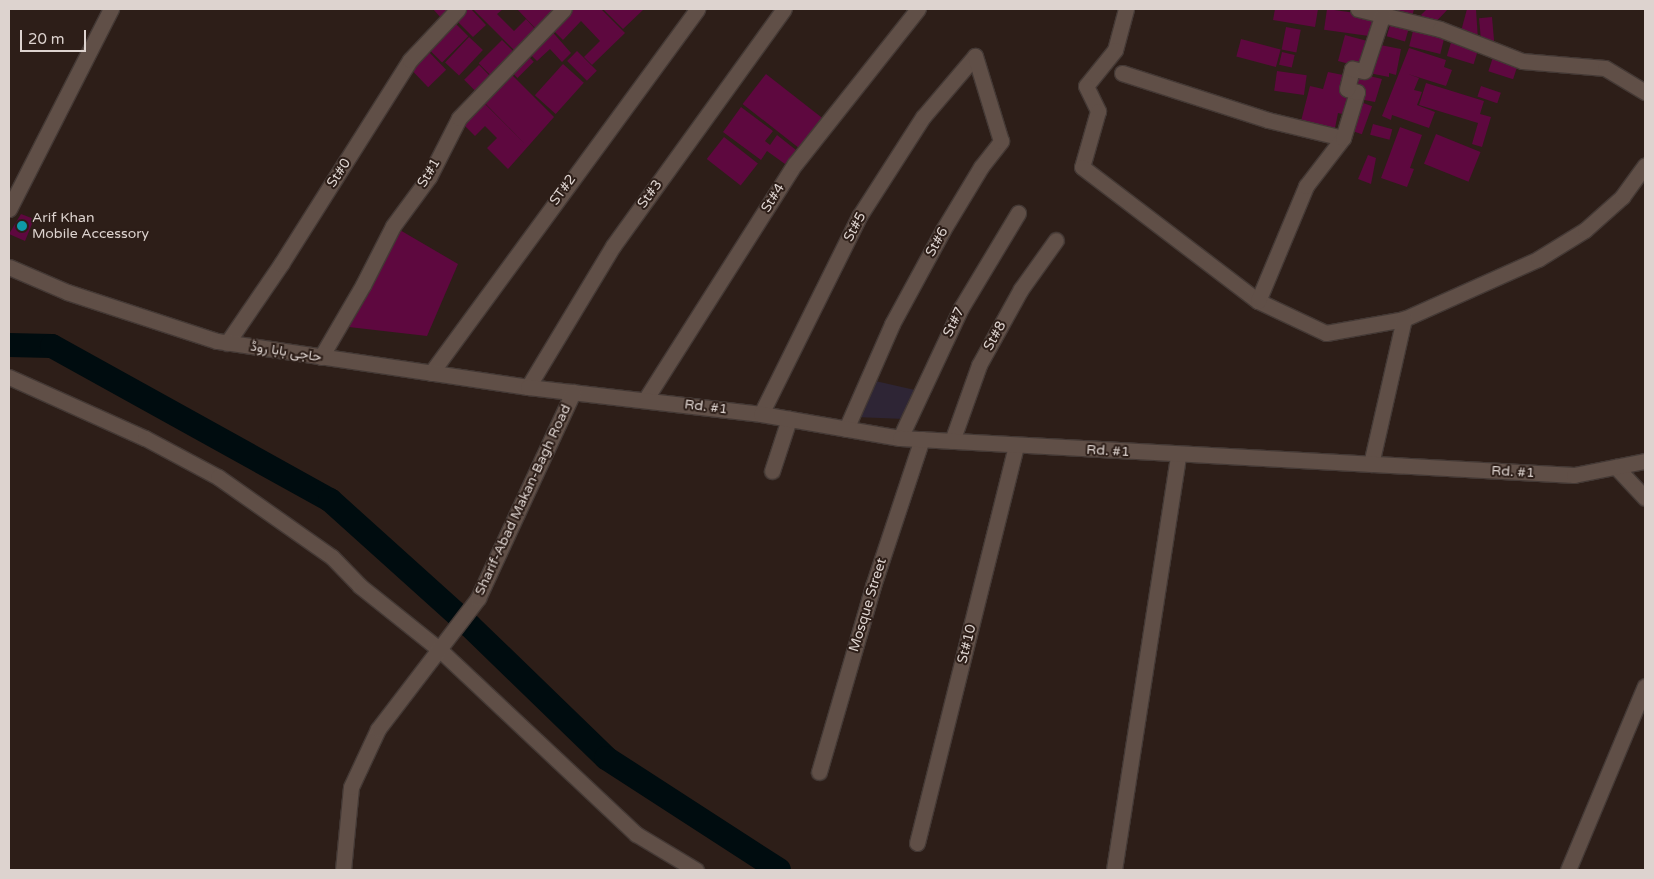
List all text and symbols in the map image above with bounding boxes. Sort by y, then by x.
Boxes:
scale bar [22,20,89,52]
text: 20 m [28,30,65,48]
street label: St#0 [324,155,354,191]
street label: St#1 [414,155,444,191]
street label: ST#2 [546,171,580,209]
street label: St#3 [634,177,666,211]
street label: St#4 [758,180,788,216]
street label: St#5 [840,209,870,245]
place label: Arif Khan Mobile Accessory [32,210,149,242]
marker: Arif Khan Mobile Accessory [16,220,28,232]
street label: St#6 [922,224,952,260]
street label: St#7 [940,304,968,340]
street label: St#8 [980,318,1010,354]
street label: حاجی بابا روڈ [249,338,323,366]
street label: Rd. #1 [683,396,729,418]
street label: Sharif-Abad Makan-Bagh Road [471,402,575,598]
street label: Rd. #1 [1086,441,1130,461]
street label: Rd. #1 [1491,462,1535,482]
street label: Mosque Street [846,556,890,654]
street label: St#10 [954,623,980,665]

